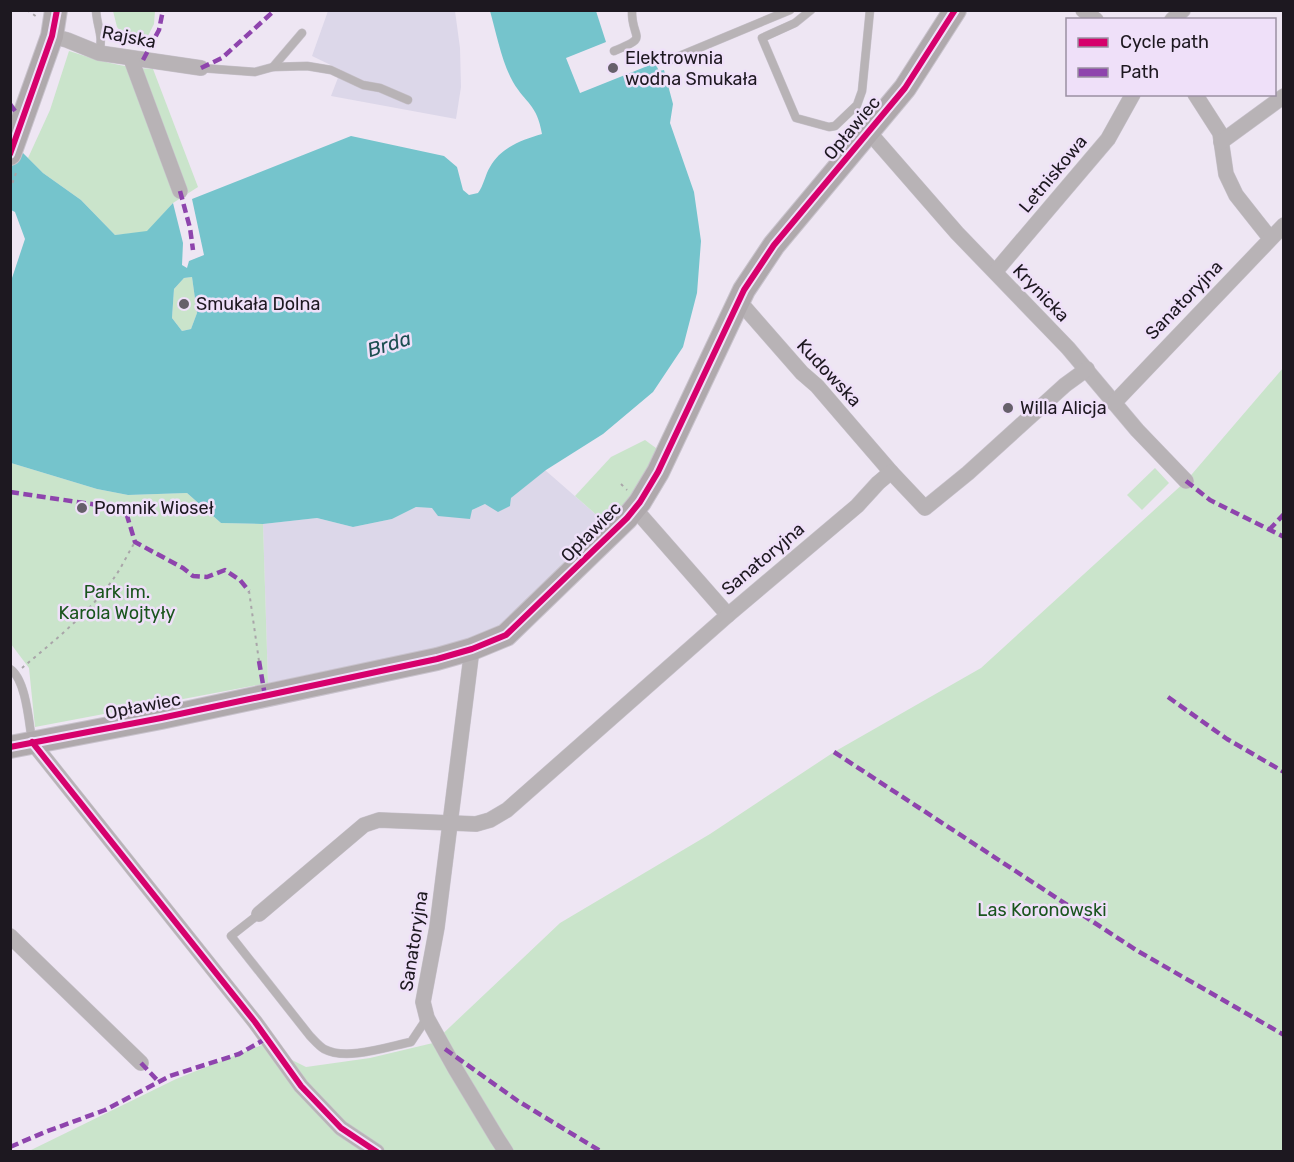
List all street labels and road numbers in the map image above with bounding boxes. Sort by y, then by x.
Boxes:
street label: Rajska [100,21,158,53]
street label: Opławiec [819,92,885,164]
street label: Letniskowa [1014,131,1092,217]
street label: Sanatoryjna [1141,256,1227,344]
street label: Krynicka [1008,260,1074,326]
street label: Kudowska [792,335,866,411]
street label: Opławiec [556,497,626,567]
street label: Sanatoryjna [717,518,809,600]
street label: Opławiec [103,688,183,724]
street label: Sanatoryjna [395,889,433,993]

